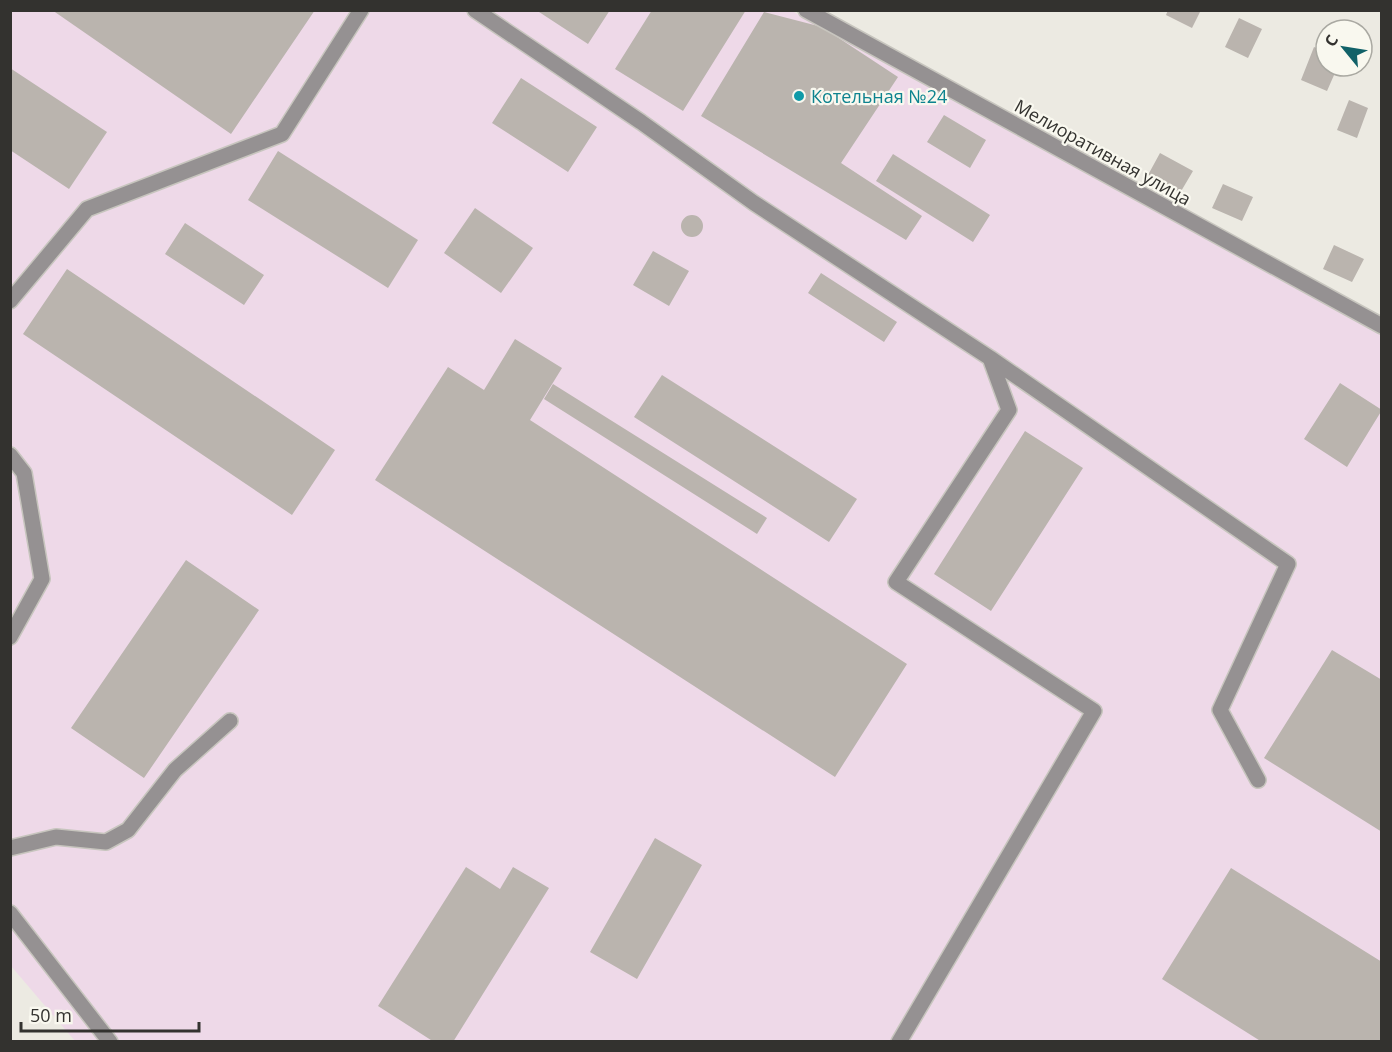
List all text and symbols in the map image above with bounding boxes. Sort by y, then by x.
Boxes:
north arrow [1314,18,1374,78]
text: С [1319,31,1343,50]
place label: Котельная №24 [811,84,947,108]
marker: Котельная №24 [792,89,806,103]
street label: Мелиоративная улица [1011,93,1195,211]
scale bar [21,995,200,1033]
text: 50 m [30,1003,72,1027]

